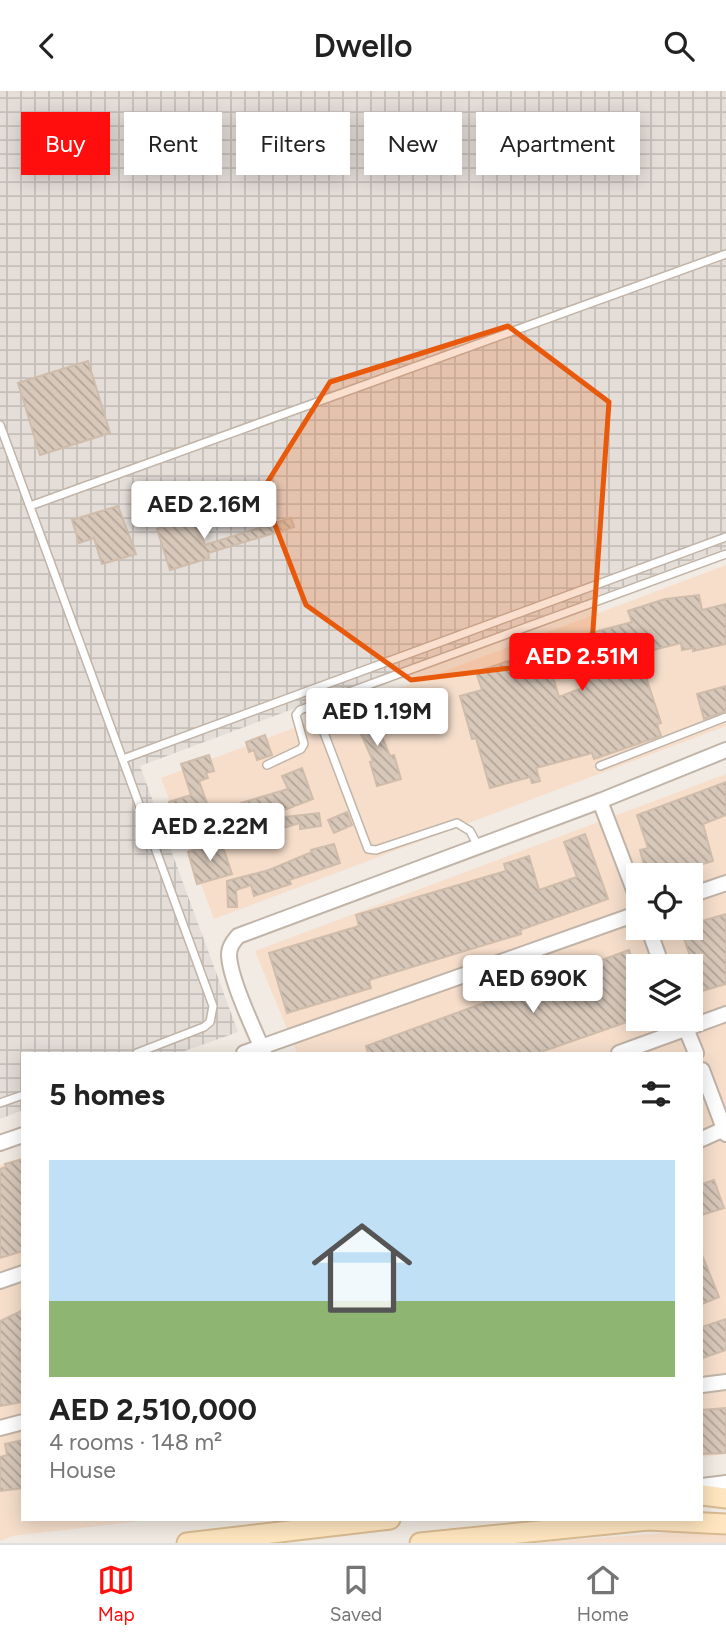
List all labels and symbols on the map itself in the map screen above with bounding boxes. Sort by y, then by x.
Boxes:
pin: AED 2.16M [124,482,284,541]
pin: AED 2.51M [502,633,662,693]
pin: AED 1.19M [297,689,457,748]
pin: AED 2.22M [130,803,290,863]
pin: AED 690K [461,955,605,1015]

